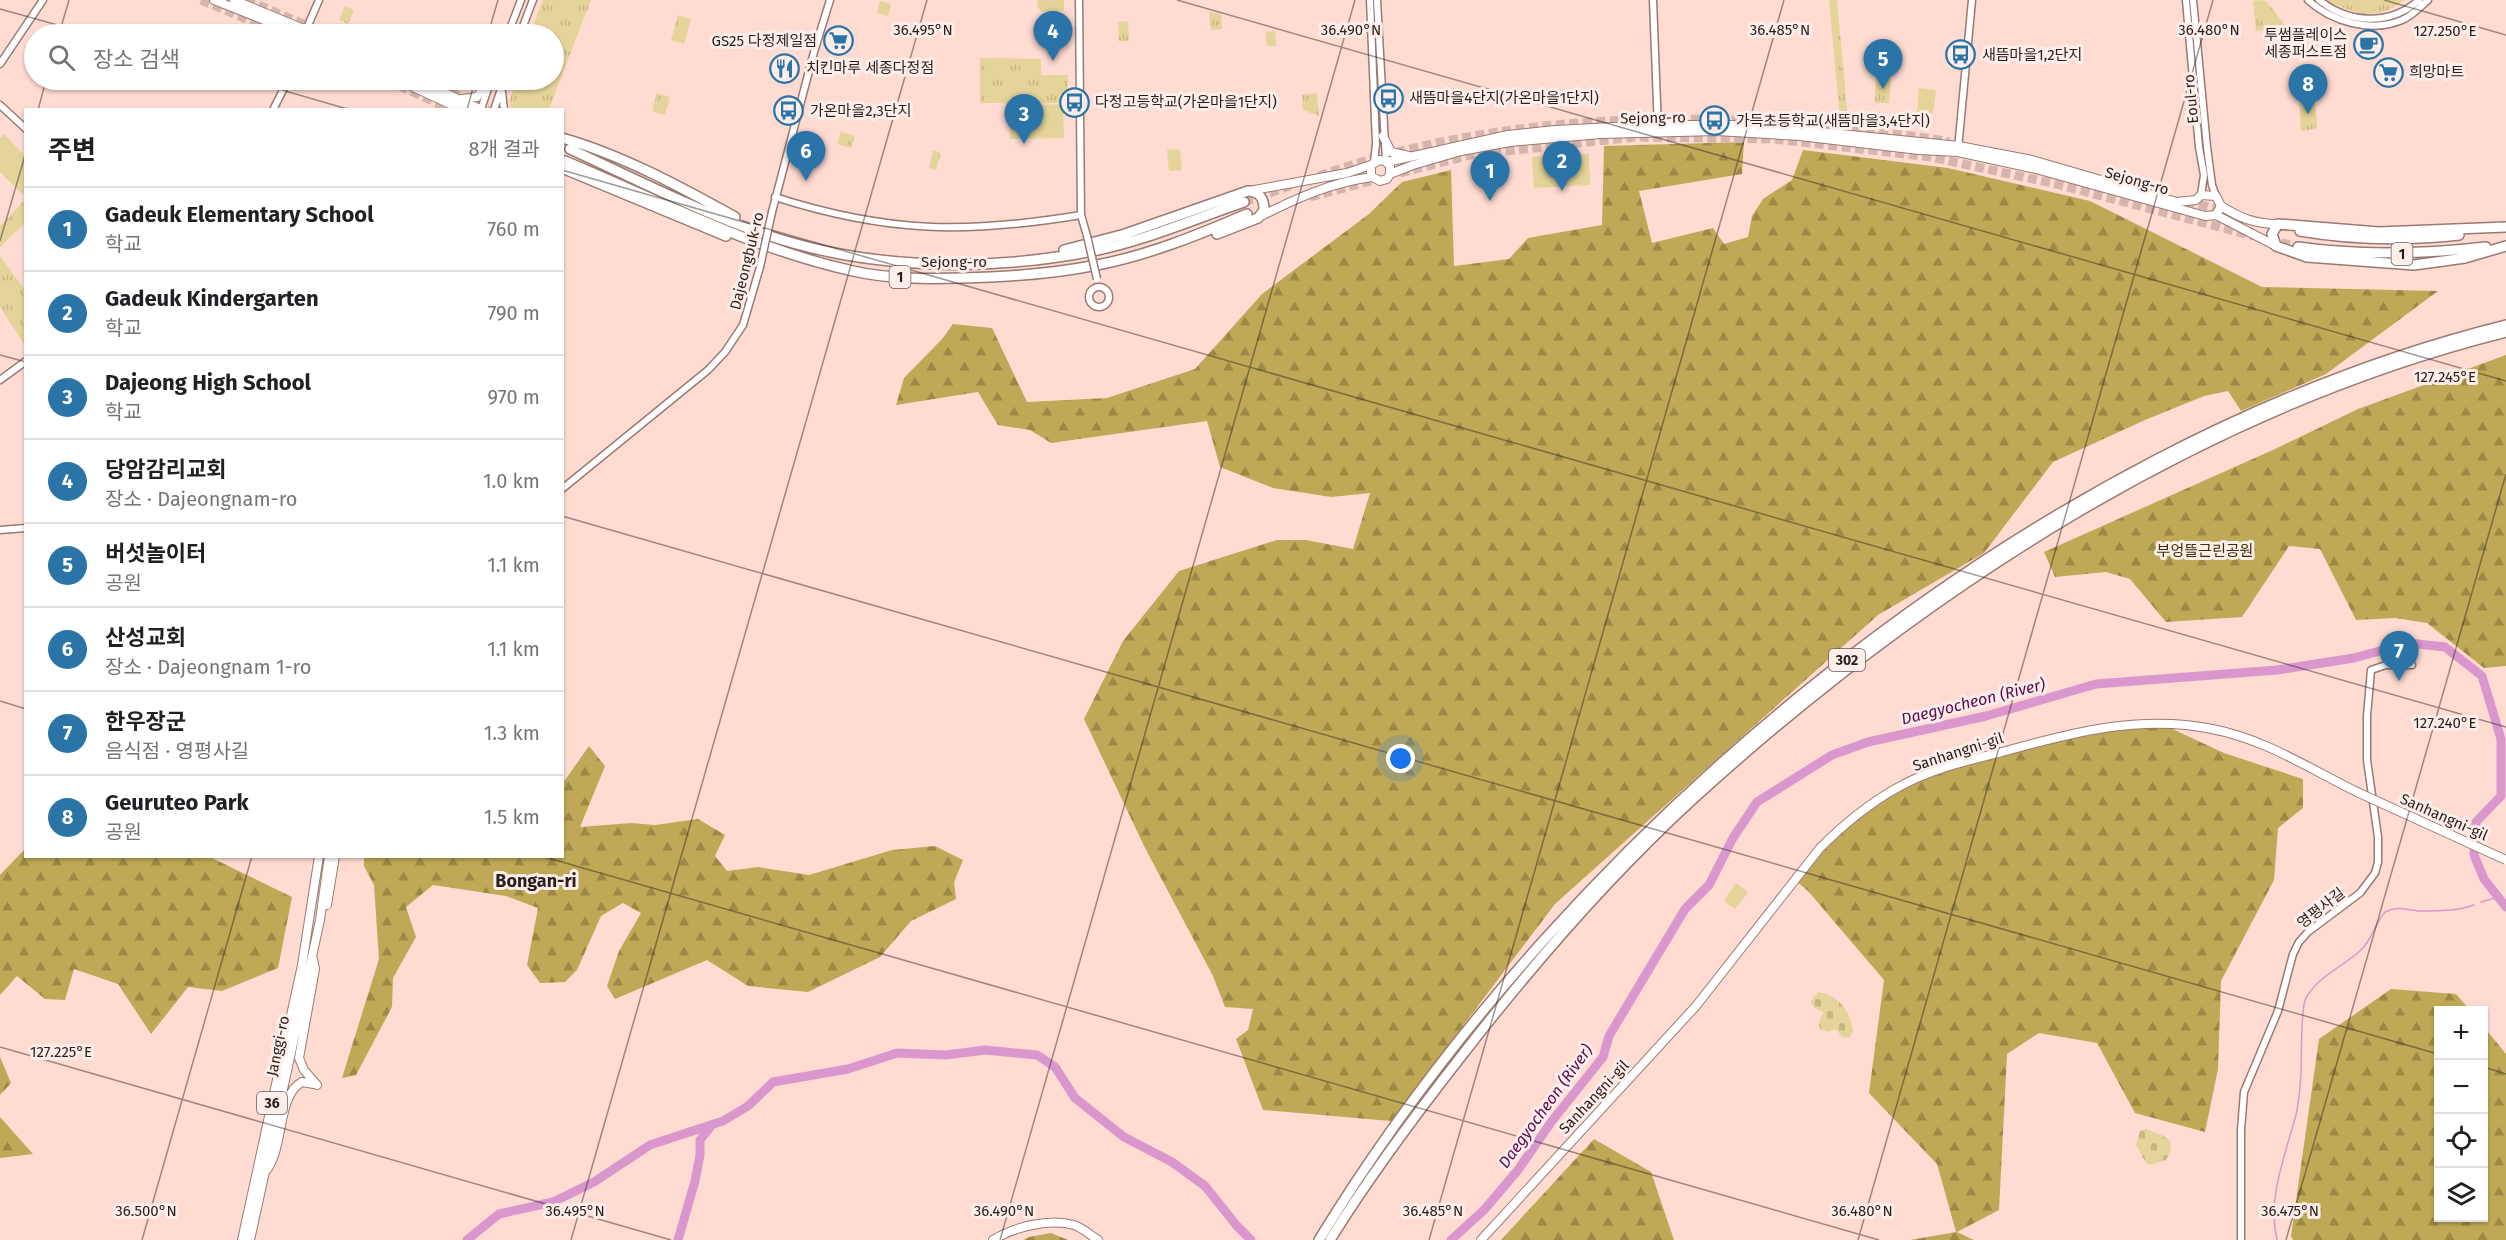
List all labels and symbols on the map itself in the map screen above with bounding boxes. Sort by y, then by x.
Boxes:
pin: 4 [1034,11,1072,61]
text: 36.495°N [893,21,953,39]
text: 36.490°N [1321,21,1381,39]
text: 36.485°N [1750,21,1810,39]
text: 36.480°N [2178,21,2240,39]
text: 127.250°E [2413,22,2477,40]
supermarket icon: GS25 다정제일점 [822,25,854,57]
place label: 투썸플레이스 세종퍼스트점 [2264,26,2347,61]
cafe icon: 투썸플레이스 세종퍼스트점 [2352,28,2384,60]
place label: GS25 다정제일점 [712,32,817,50]
bus stop icon: 새뜸마을1,2단지 [1945,39,1977,71]
pin: 5 [1864,40,1902,89]
place label: 새뜸마을1,2단지 [1982,46,2082,64]
restaurant icon: 치킨마루 세종다정점 [769,52,801,84]
supermarket icon: 희망마트 [2372,56,2404,88]
place label: 치킨마루 세종다정점 [806,59,934,77]
place label: 희망마트 [2409,63,2464,81]
pin: 8 [2288,64,2328,114]
street label: Eoul-ro [2180,74,2202,124]
bus stop icon: 새뜸마을4단지(가온마을1단지) [1372,82,1404,114]
bus stop icon: 다정고등학교(가온마을1단지) [1058,86,1090,118]
place label: 새뜸마을4단지(가온마을1단지) [1409,89,1599,107]
place label: 다정고등학교(가온마을1단지) [1095,93,1277,111]
pin: 3 [1004,94,1044,144]
bus stop icon: 가온마을2,3단지 [773,95,805,127]
place label: 가온마을2,3단지 [810,102,911,120]
bus stop icon: 가득초등학교(새뜸마을3,4단지) [1699,105,1731,137]
street label: Sejong-ro [1620,108,1686,128]
place label: 가득초등학교(새뜸마을3,4단지) [1736,112,1930,130]
pin: 6 [786,132,826,181]
pin: 2 [1542,142,1582,191]
pin: 1 [1470,152,1510,201]
street label: Sejong-ro [2103,163,2171,199]
street label: Dajeongbuk-ro [726,210,768,312]
road number: 1 [2392,243,2412,265]
street label: Sejong-ro [921,253,987,271]
road number: 1 [890,266,910,288]
text: 127.245°E [2414,368,2476,386]
park label: 부엉뜰근린공원 [2157,542,2253,560]
pin: 7 [2380,632,2418,681]
road number: 302 [1829,649,1865,671]
water label: Daegyocheon (River) [1899,674,2047,729]
text: 127.240°E [2413,714,2477,732]
street label: Sanhangni-gil [1910,729,2006,775]
your location [1386,744,1415,773]
street label: Sanhangni-gil [2397,790,2491,845]
district label: Bongan-ri [495,870,577,892]
street label: 영평사길 [2294,884,2348,932]
street label: Janggi-ro [263,1014,293,1078]
water label: Daegyocheon (River) [1494,1041,1597,1172]
text: 127.225°E [30,1043,92,1061]
street label: Sanhangni-gil [1555,1056,1633,1138]
road number: 36 [257,1092,287,1114]
text: 36.500°N [115,1202,177,1220]
text: 36.495°N [545,1202,605,1220]
text: 36.490°N [974,1202,1034,1220]
text: 36.485°N [1403,1202,1463,1220]
text: 36.480°N [1831,1202,1893,1220]
text: 36.475°N [2261,1202,2319,1220]

